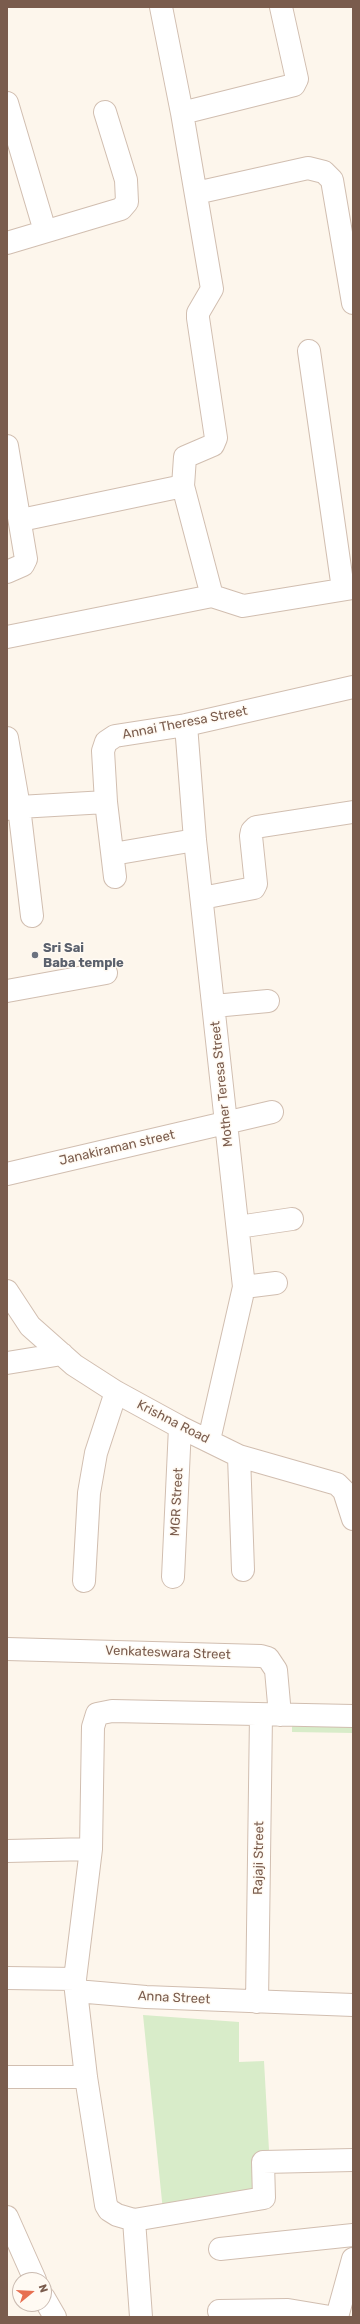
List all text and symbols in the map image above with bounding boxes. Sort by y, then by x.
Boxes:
street label: Annai Theresa Street [121,703,249,743]
place label: Sri Sai Baba temple [43,940,124,971]
marker: Sri Sai Baba temple [30,950,40,960]
street label: Mother Teresa Street [208,1020,236,1148]
street label: Janakiraman street [58,1127,176,1169]
street label: Krishna Road [134,1397,212,1447]
street label: MGR Street [167,1467,187,1537]
street label: Venkateswara Street [105,1643,231,1663]
street label: Rajaji Street [251,1821,267,1895]
street label: Anna Street [137,1988,211,2008]
north arrow [12,2272,52,2312]
text: N [36,2283,50,2294]

